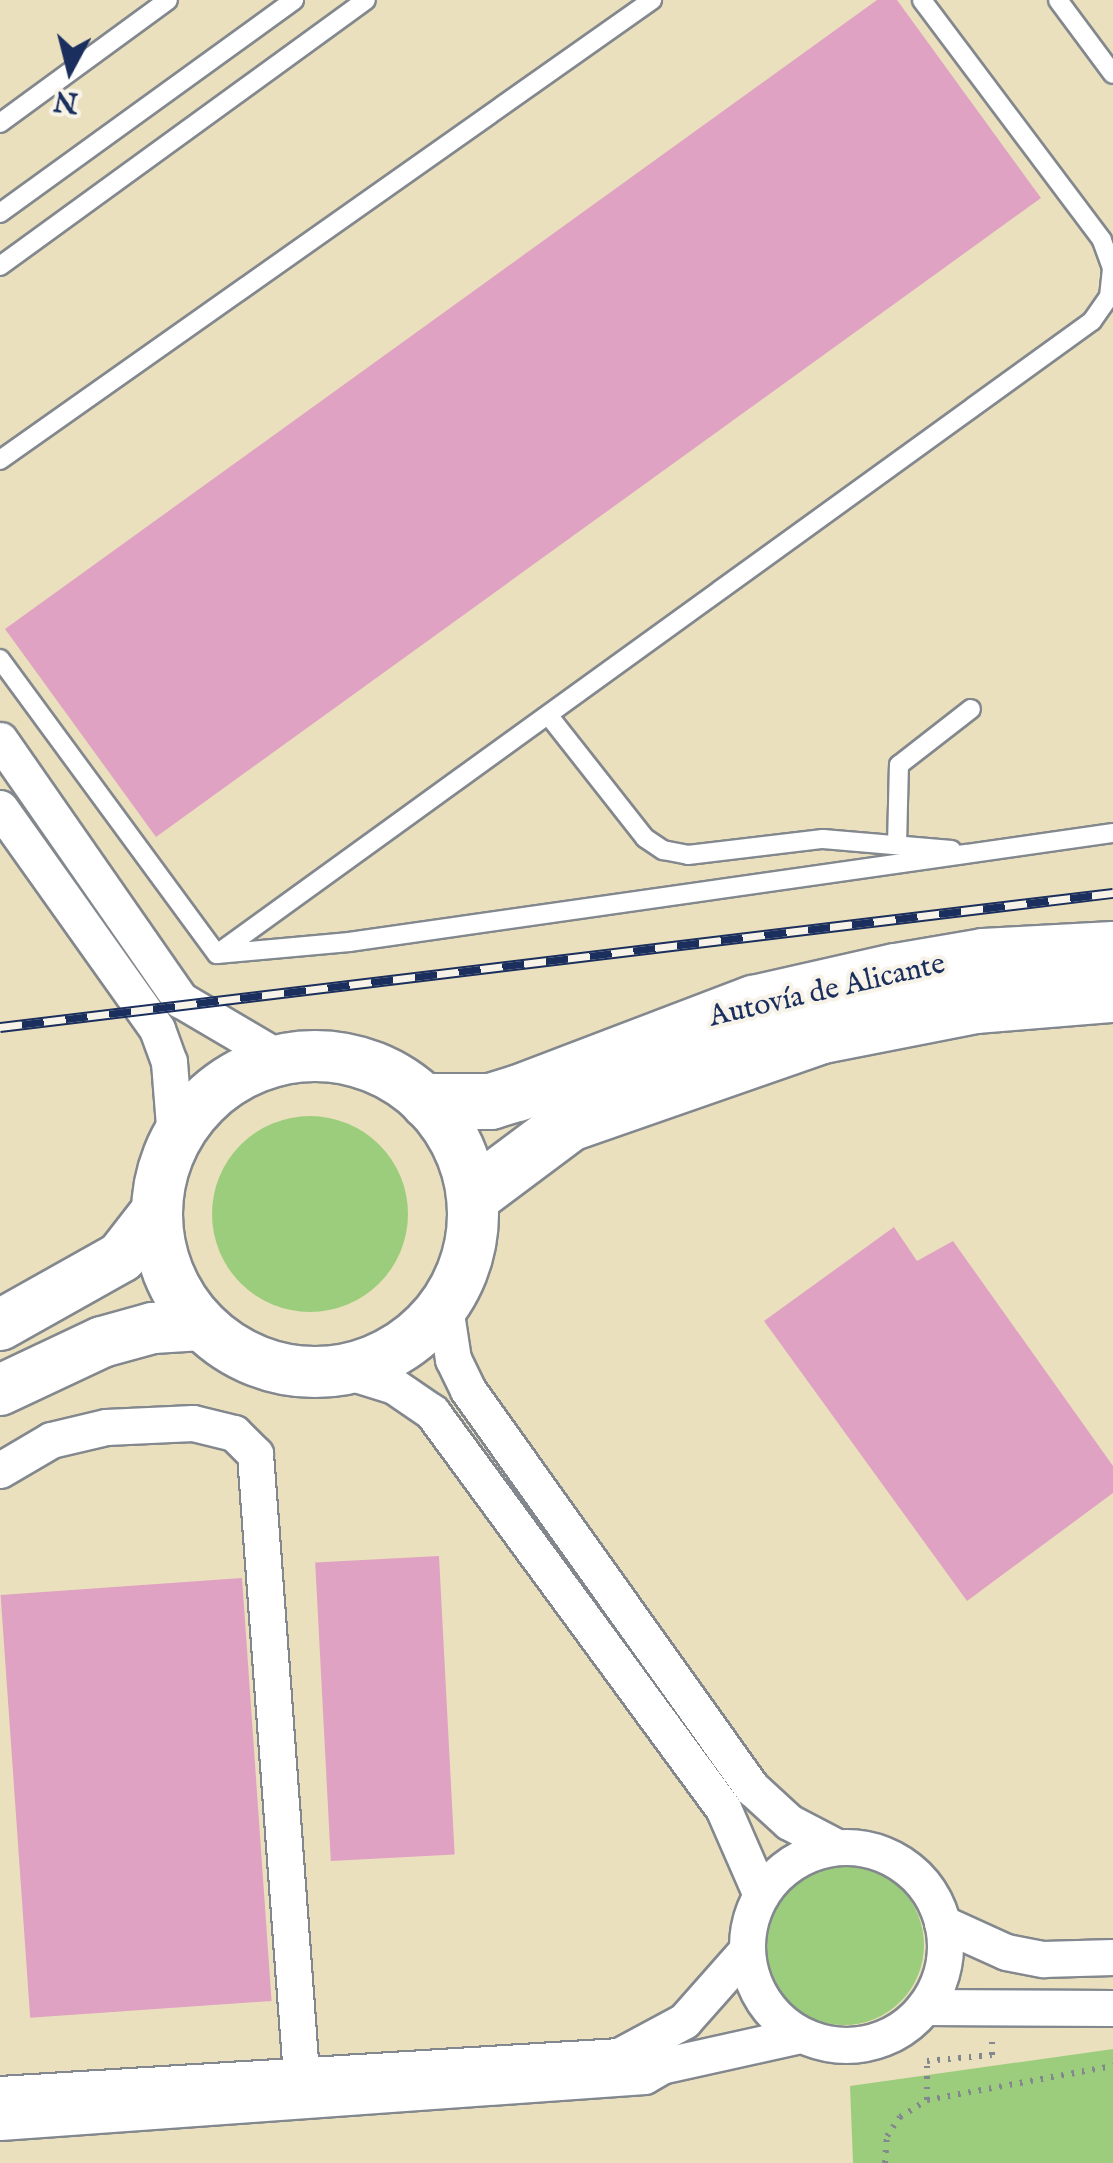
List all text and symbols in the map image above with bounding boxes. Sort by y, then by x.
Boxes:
north arrow [20,20,120,120]
text: N [52,81,80,119]
street label: Autovía de Alicante [705,946,949,1036]

